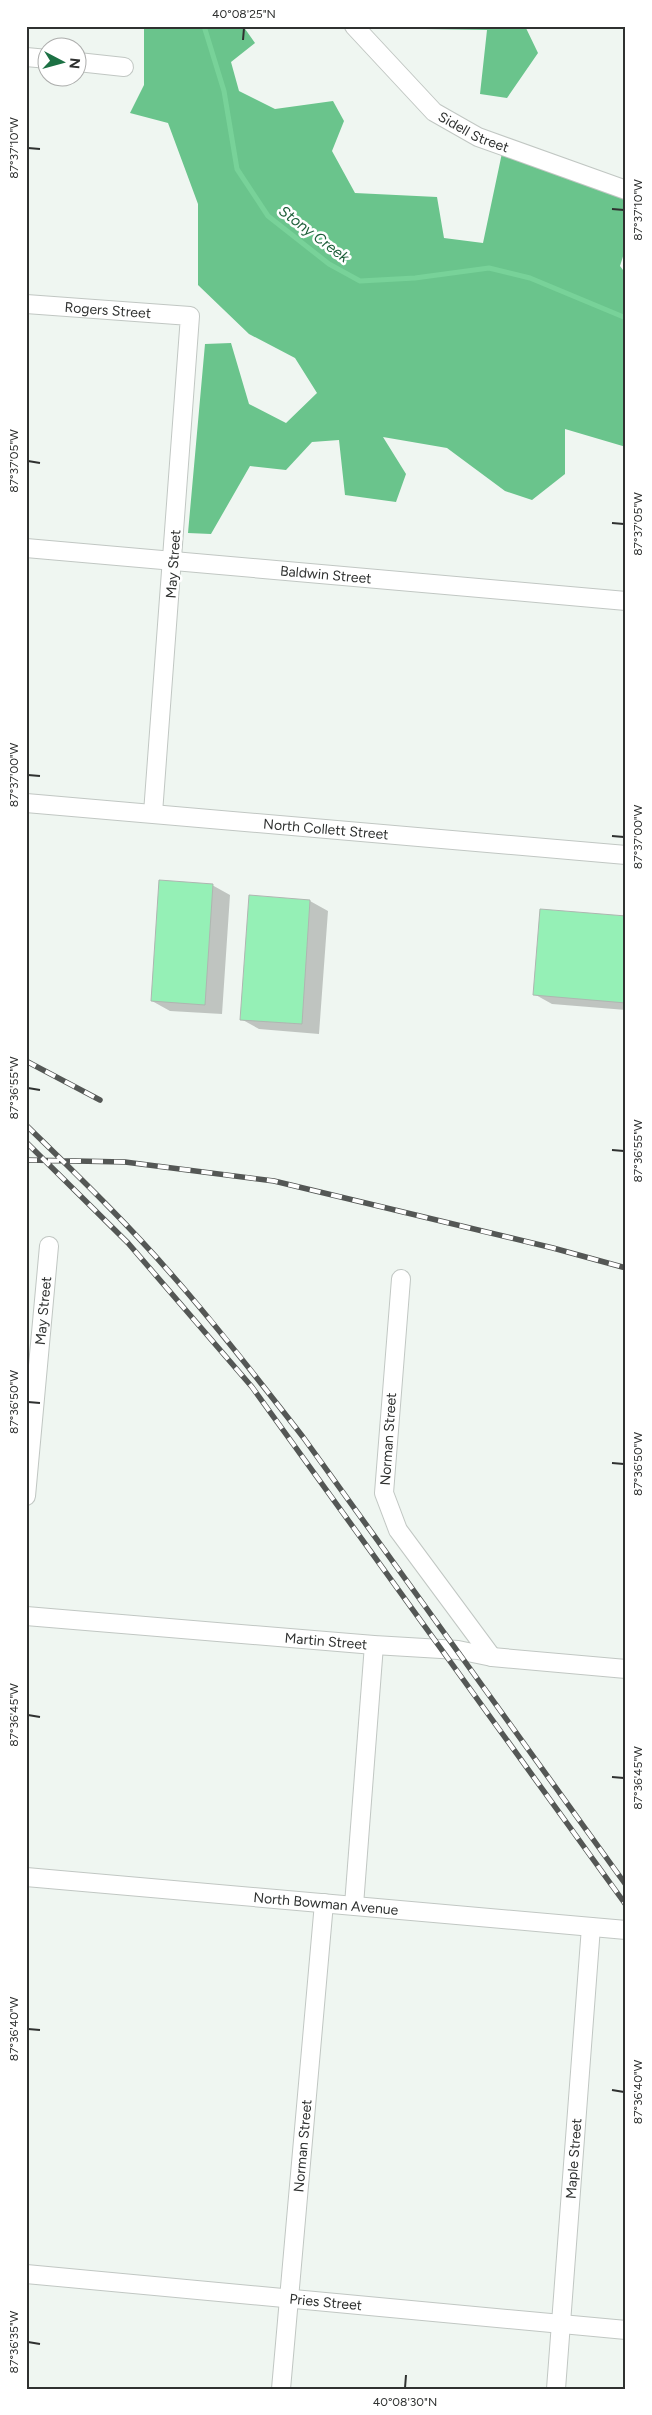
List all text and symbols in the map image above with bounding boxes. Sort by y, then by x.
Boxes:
text: 40°08'25"N [212,7,276,21]
north arrow [38,38,88,88]
text: N [65,57,83,70]
street label: Sidell Street [435,108,511,156]
text: 87°37'10"W [7,117,21,179]
text: 87°37'10"W [631,179,645,241]
water label: Stony Creek [275,202,353,267]
street label: Rogers Street [64,299,152,322]
text: 87°37'05"W [7,429,21,493]
text: 87°37'05"W [631,492,645,556]
street label: May Street [163,529,184,599]
street label: Baldwin Street [279,562,372,587]
text: 87°37'00"W [7,742,21,807]
text: 87°37'00"W [631,804,645,869]
street label: North Collett Street [262,816,389,843]
text: 87°36'55"W [7,1056,21,1120]
text: 87°36'55"W [631,1119,645,1183]
street label: May Street [32,1276,55,1346]
text: 87°36'50"W [7,1370,21,1434]
street label: Norman Street [377,1392,400,1486]
text: 87°36'50"W [631,1432,645,1496]
street label: Martin Street [284,1630,368,1653]
text: 87°36'45"W [7,1683,21,1747]
text: 87°36'45"W [631,1746,645,1810]
street label: North Bowman Avenue [253,1889,399,1919]
text: 87°36'40"W [7,1996,21,2061]
text: 87°36'40"W [631,2059,645,2124]
street label: Norman Street [290,2099,316,2193]
street label: Maple Street [562,2118,585,2200]
street label: Pries Street [289,2291,363,2314]
text: 87°36'35"W [7,2310,21,2373]
text: 40°08'30"N [373,2395,437,2409]

